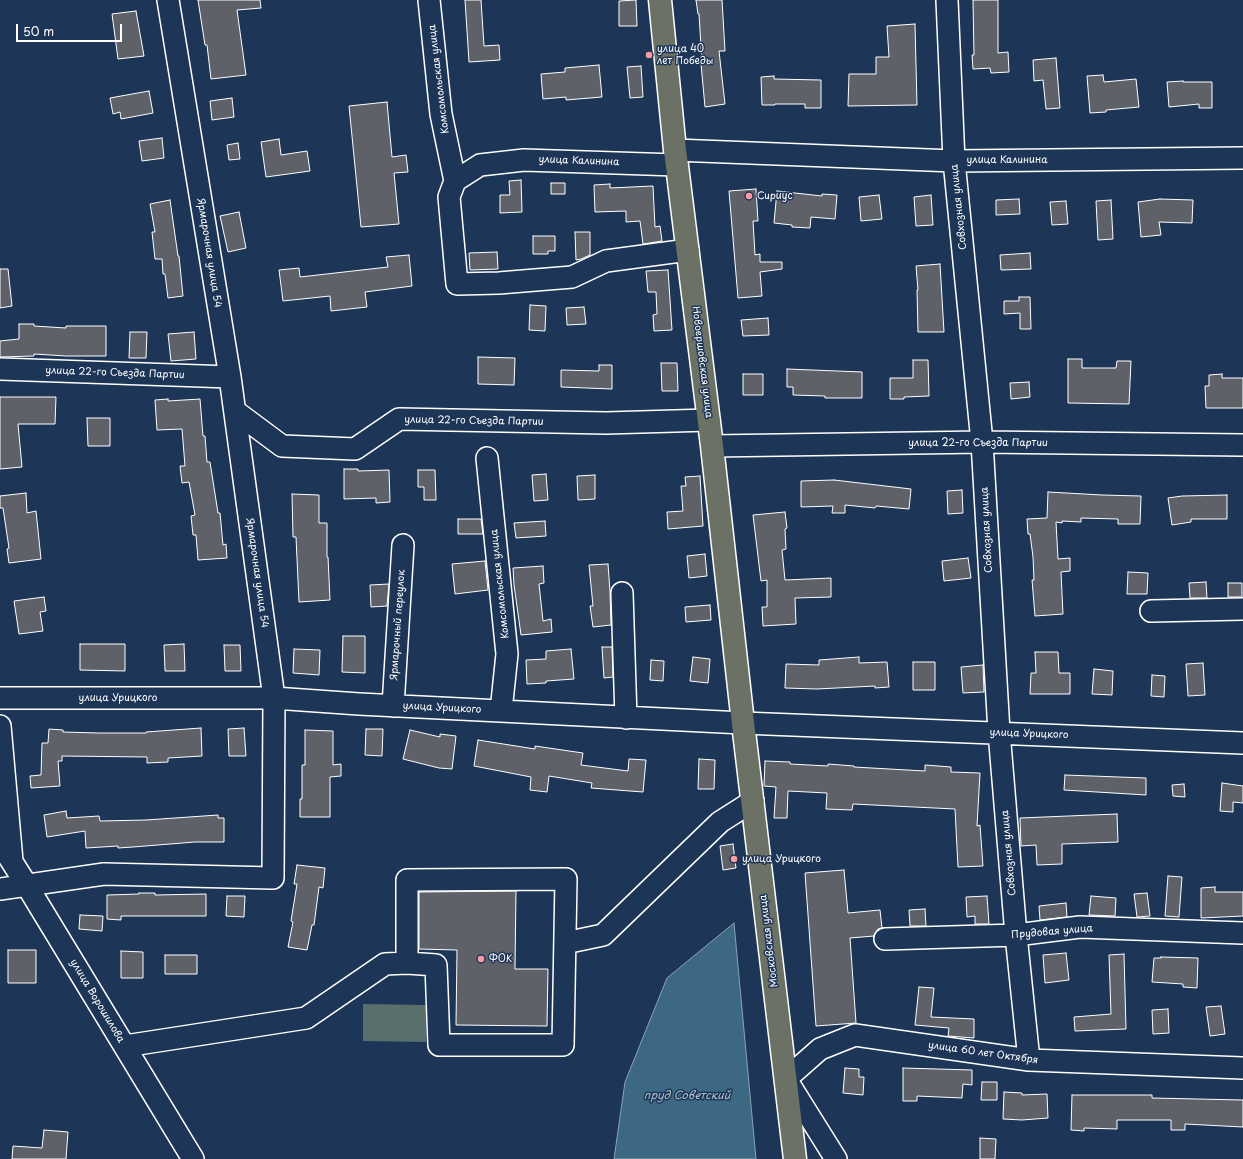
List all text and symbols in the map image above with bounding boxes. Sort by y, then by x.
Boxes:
scale bar [18,16,124,42]
text: 50 m [23,22,54,40]
street label: Комсомольская улица [426,24,452,134]
place label: улица 40 лет Победы [657,43,713,66]
marker: улица 40 лет Победы [644,50,654,60]
street label: улица Калинина [538,154,620,168]
street label: улица Калинина [967,154,1047,166]
street label: Совхозная улица [949,164,969,250]
place label: Сириус [757,190,793,202]
marker: Сириус [744,191,754,201]
street label: Ярмарочная улица 54 [194,197,224,309]
street label: Новоершовская улица [689,305,715,419]
street label: улица 22-го Съезда Партии [45,365,185,381]
street label: улица 22-го Съезда Партии [404,414,544,428]
street label: улица 22-го Съезда Партии [908,437,1048,449]
street label: Совхозная улица [979,487,995,573]
street label: Ярмарочная улица 54 [243,517,271,629]
street label: Комсомольская улица [488,529,512,639]
street label: Ярмарочный переулок [388,569,408,681]
street label: улица Урицкого [79,692,157,704]
street label: улица Урицкого [402,700,482,716]
street label: улица Урицкого [989,727,1069,741]
street label: Совхозная улица [999,810,1019,896]
place label: улица Урицкого [742,853,821,865]
marker: улица Урицкого [729,854,739,864]
street label: Московская улица [757,894,781,988]
street label: Прудовая улица [1011,922,1093,942]
place label: ФОК [489,953,512,965]
marker: ФОК [476,954,486,964]
street label: улица Ворошилова [67,957,127,1045]
street label: улица 60 лет Октября [927,1039,1039,1067]
water label: пруд Советский [644,1089,730,1103]

